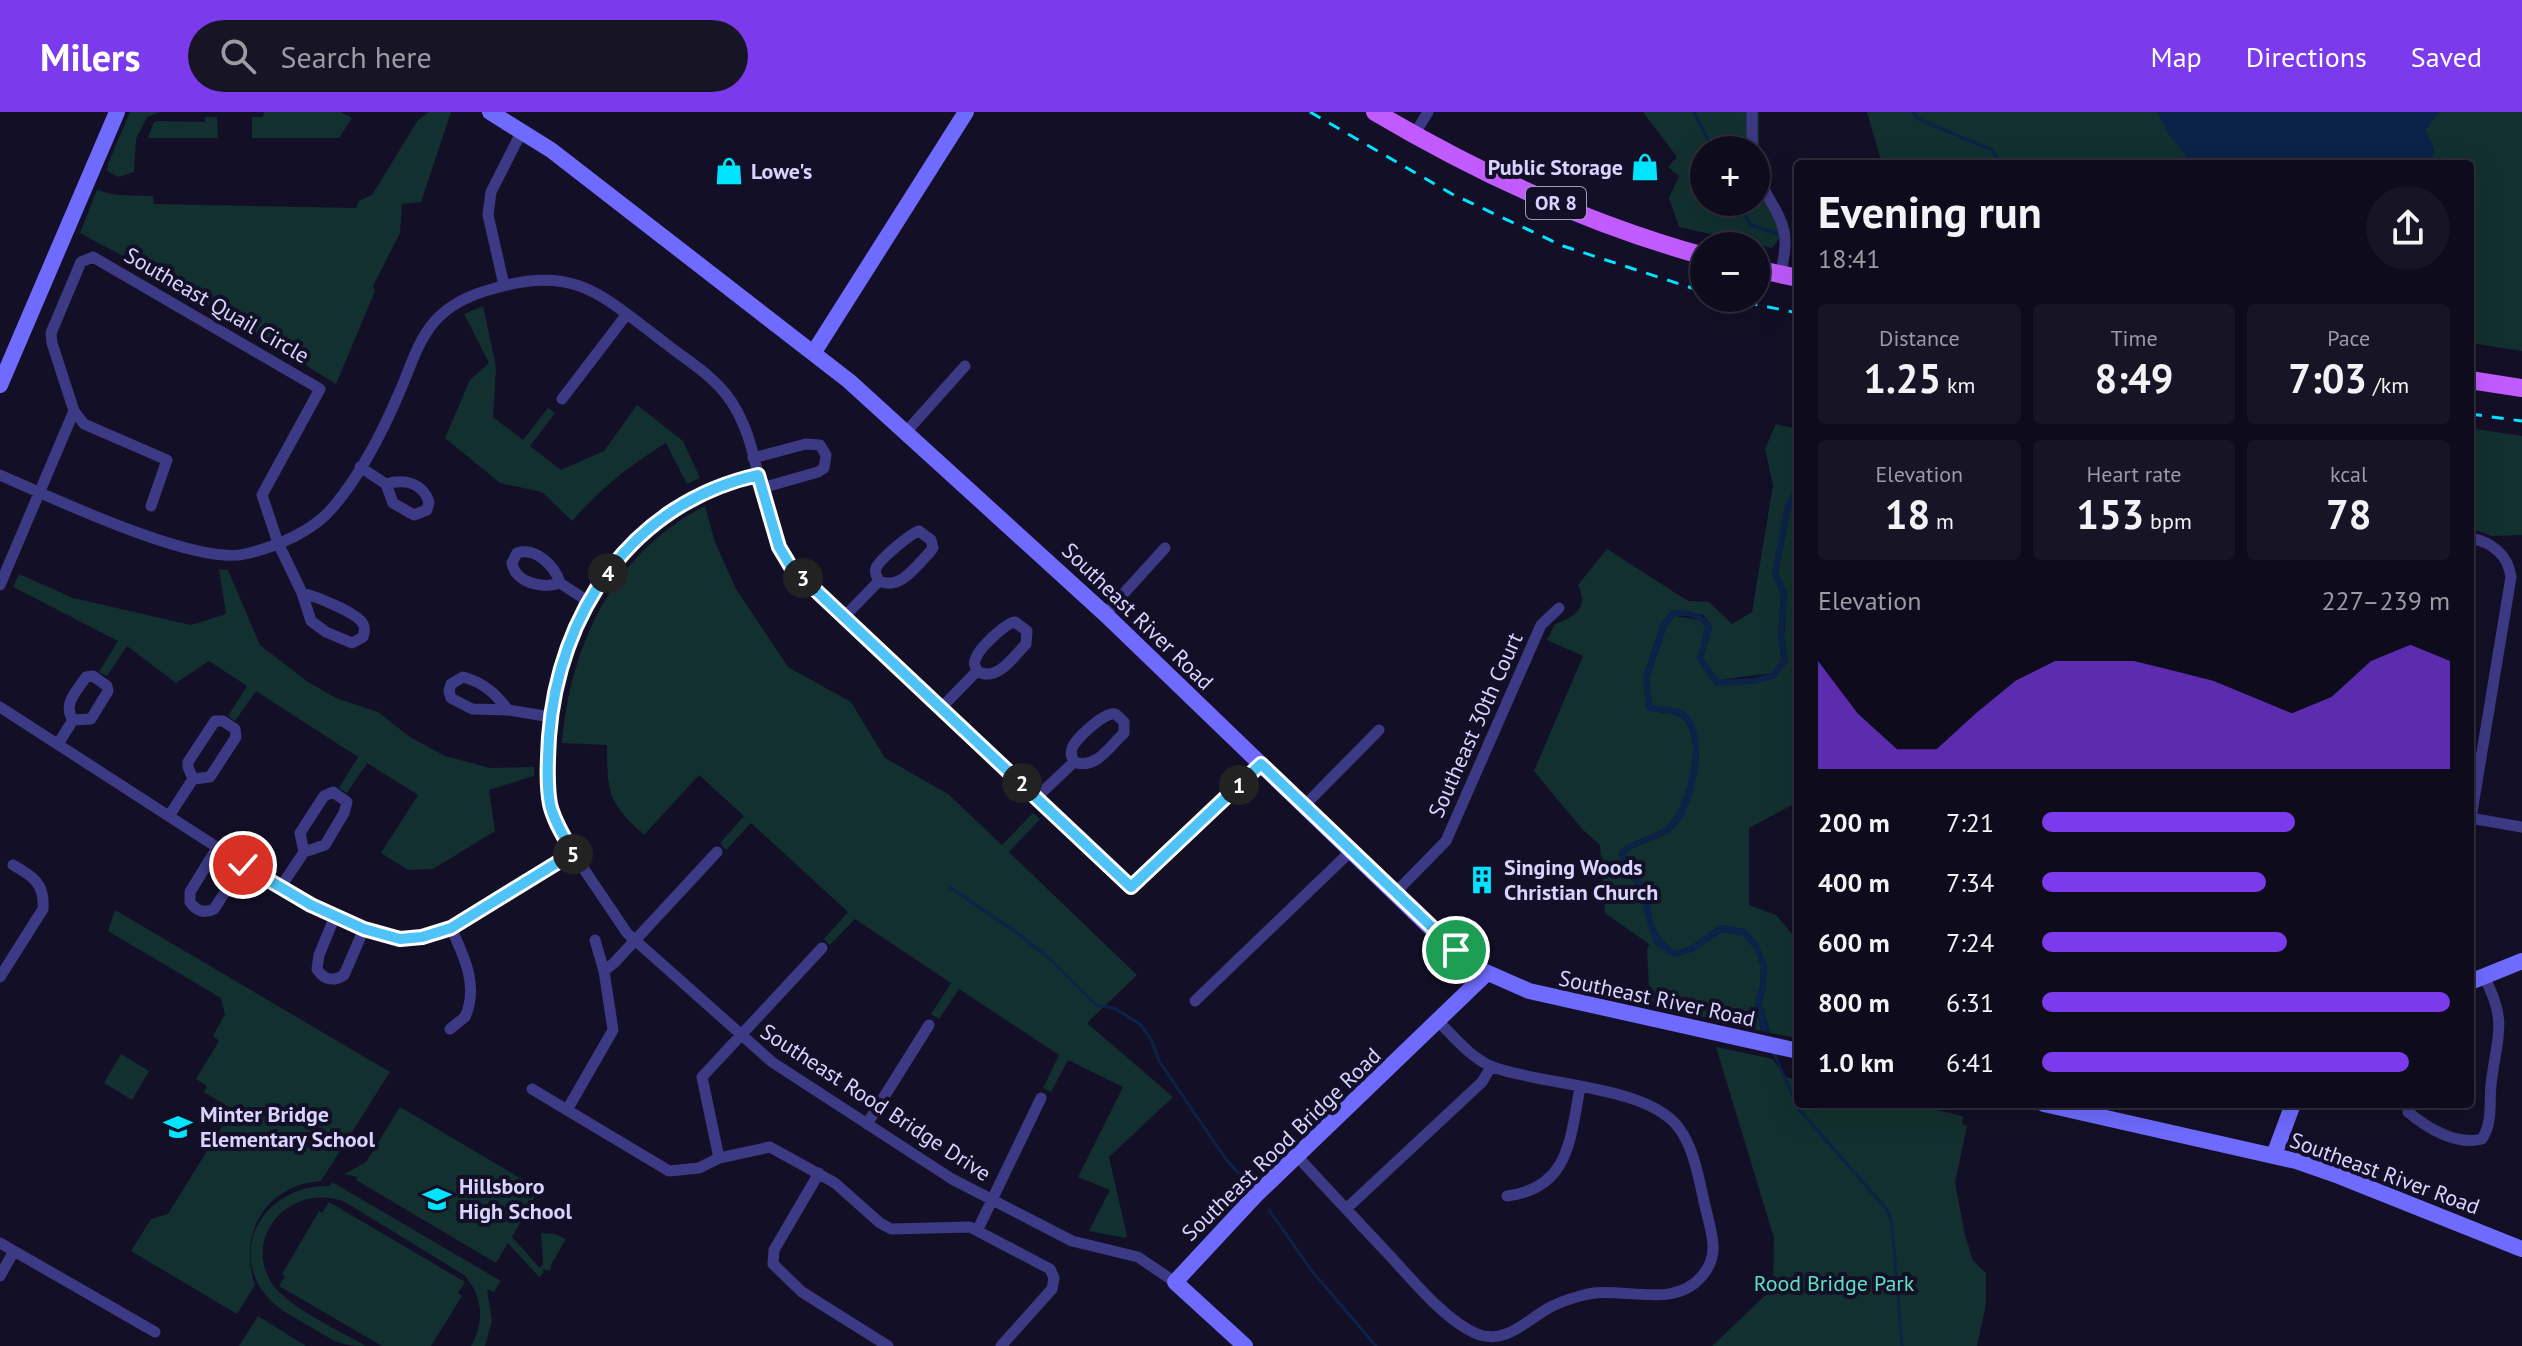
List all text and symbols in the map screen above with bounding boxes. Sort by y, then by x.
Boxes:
search box [188,20,748,92]
text: Milers [40,32,140,81]
icon: search [216,34,260,78]
text: Search here [280,37,432,76]
text: Map [2151,38,2202,75]
text: Directions [2246,38,2367,75]
text: Saved [2411,38,2482,75]
map controls [1690,136,1770,312]
button: + [1690,136,1770,216]
shop icon: Public Storage [1630,152,1660,182]
place label: Public Storage [1488,153,1623,181]
shop icon: Lowe's [714,156,744,186]
place label: Lowe's [751,157,812,185]
text: Evening run [1818,183,2042,240]
button: share [2366,186,2450,270]
road number: OR 8 [1526,187,1586,219]
button: − [1690,232,1770,312]
street label: Southeast Quail Circle [120,241,314,369]
text: 18:41 [1818,242,1880,275]
text: Distance [1879,324,1960,352]
text: Time [2110,324,2158,352]
text: Pace [2327,324,2370,352]
text: 1.25 [1863,352,1941,404]
text: 8:49 [2095,352,2173,404]
text: 7:03 [2288,352,2367,404]
text: km [1941,371,1975,399]
text: /km [2367,371,2409,399]
text: Elevation [1876,460,1963,488]
text: Heart rate [2086,460,2182,488]
text: kcal [2330,460,2367,488]
text: 18 [1885,488,1930,540]
text: 153 [2076,488,2144,540]
text: 78 [2326,488,2371,540]
text: m [1930,507,1954,535]
text: bpm [2144,507,2192,535]
street label: Southeast River Road [1056,536,1220,696]
pin: 4 [588,553,628,593]
pin: 3 [783,558,823,598]
text: 4 [602,559,614,587]
text: 3 [797,564,809,592]
text: Elevation [1818,584,1922,617]
text: 227–239 m [2321,584,2450,617]
street label: Southeast 30th Court [1422,628,1529,822]
pin: 2 [1002,763,1042,803]
pin: 1 [1219,765,1259,805]
text: 2 [1016,769,1028,797]
text: 1 [1233,771,1245,799]
text: 200 m [1818,806,1890,839]
text: 7:21 [1946,806,1994,839]
pin [209,831,277,899]
pin: 5 [553,834,593,874]
text: 5 [567,840,579,868]
icon: check [221,843,265,887]
place label: Singing Woods Christian Church [1504,853,1658,906]
building icon: Singing Woods Christian Church [1467,865,1497,895]
text: 400 m [1818,866,1890,899]
text: 7:34 [1946,866,1994,899]
pin [1422,916,1490,984]
text: 600 m [1818,926,1890,959]
text: 7:24 [1946,926,1994,959]
icon: arrive [1434,928,1478,972]
street label: Southeast River Road [1556,964,1758,1032]
text: 800 m [1818,986,1890,1019]
text: 6:31 [1946,986,1994,1019]
street label: Southeast Rood Bridge Drive [756,1017,996,1187]
street label: Southeast Rood Bridge Road [1175,1041,1387,1247]
text: 1.0 km [1818,1046,1894,1079]
text: 6:41 [1946,1046,1994,1079]
place label: Minter Bridge Elementary School [200,1100,375,1153]
school or university icon: Minter Bridge Elementary School [163,1112,193,1142]
street label: Southeast River Road [2286,1126,2484,1220]
place label: Hillsboro High School [459,1172,572,1225]
school or university icon: Hillsboro High School [422,1184,452,1214]
park label: Rood Bridge Park [1754,1269,1915,1297]

